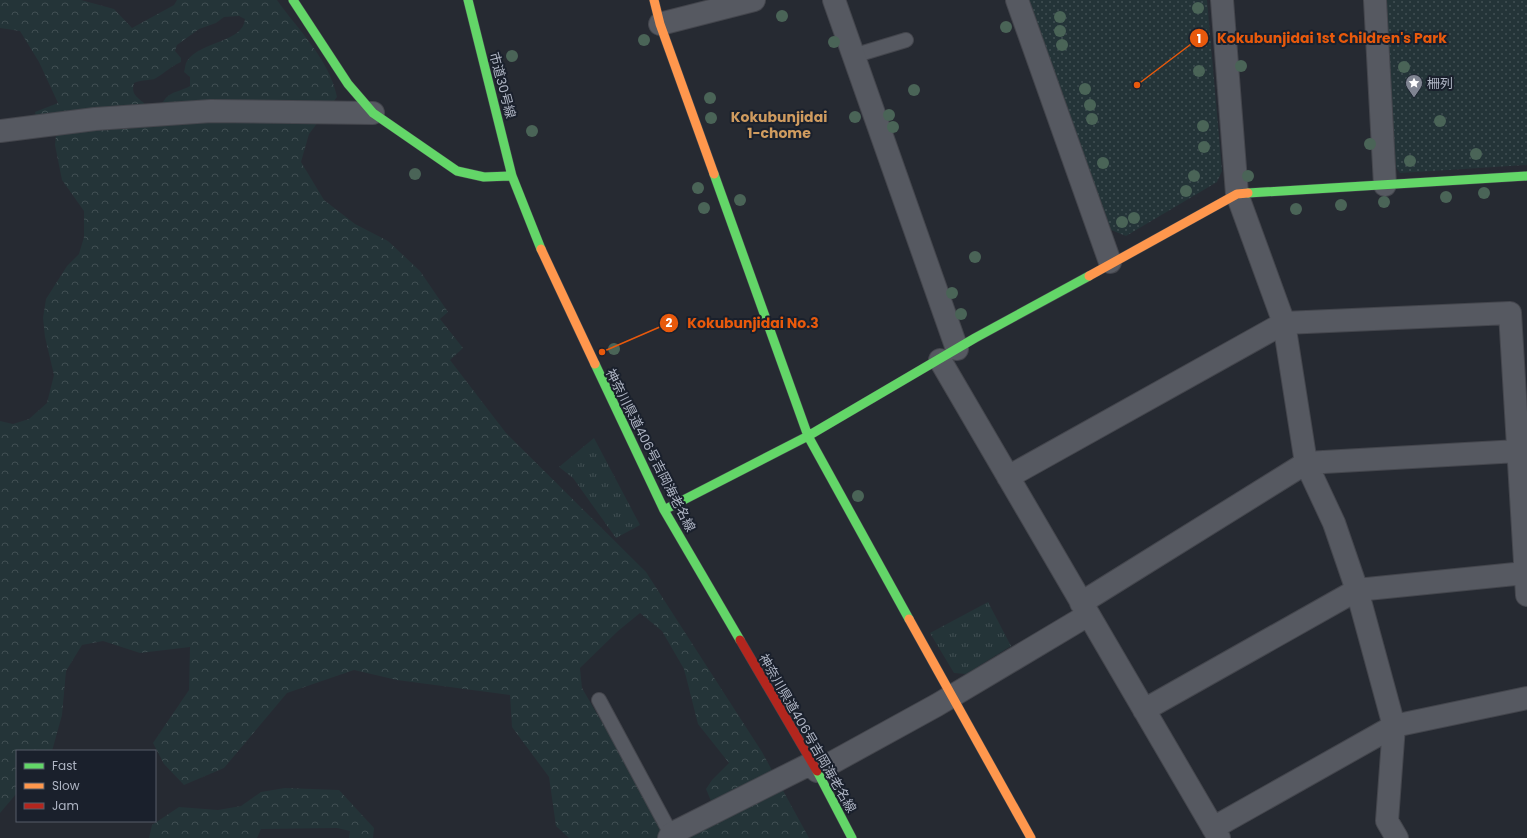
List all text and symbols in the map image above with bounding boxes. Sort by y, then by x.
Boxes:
callout: Kokubunjidai 1st Children's Park [1189,25,1455,51]
text: Kokubunjidai 1st Children's Park [1217,28,1447,48]
text: 1 [1197,30,1201,47]
street label: 市道30号線 [485,50,520,120]
place icon: 柵列 [1404,73,1424,98]
place label: 柵列 [1427,74,1453,93]
district label: Kokubunjidai 1-chome [731,107,827,143]
callout: Kokubunjidai No.3 [659,310,826,336]
text: Kokubunjidai No.3 [687,313,819,333]
text: 2 [666,314,673,331]
street label: 神奈川県道406号吉岡海老名線 [601,365,700,535]
street label: 神奈川県道406号吉岡海老名線 [754,650,861,816]
legend [16,750,156,822]
text: Fast [52,757,77,774]
text: Slow [52,777,80,794]
text: Jam [52,797,79,814]

